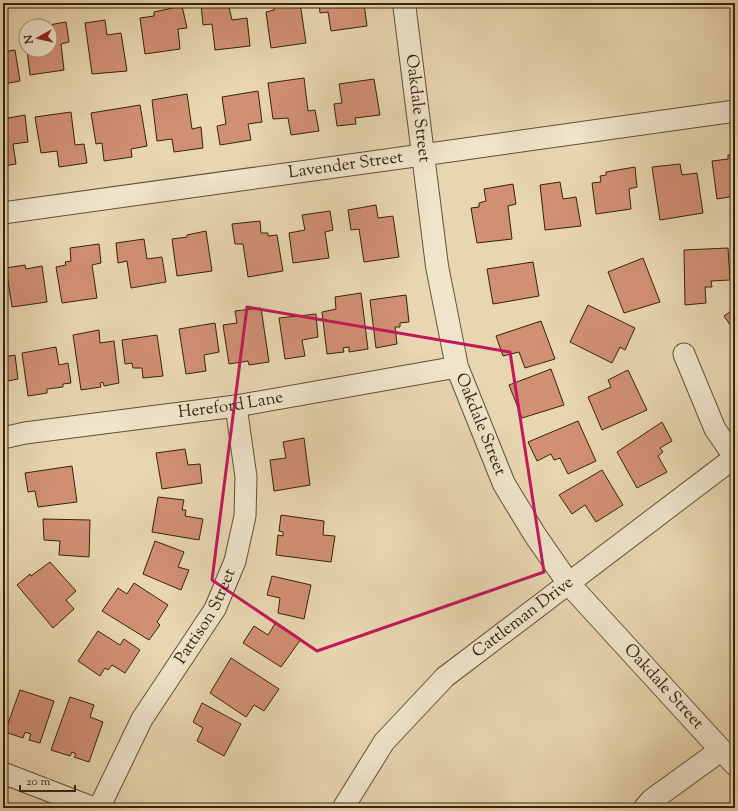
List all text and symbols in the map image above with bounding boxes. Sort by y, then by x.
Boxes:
north arrow [18,18,58,58]
text: N [21,34,38,46]
street label: Oakdale Street [399,53,436,164]
street label: Lavender Street [287,146,405,185]
street label: Oakdale Street [449,370,512,480]
street label: Hereford Lane [177,386,285,425]
street label: Pattison Street [169,565,243,669]
street label: Cattleman Drive [467,571,579,664]
street label: Oakdale Street [618,639,709,735]
scale bar [20,767,75,793]
text: 20 m [26,773,51,791]

